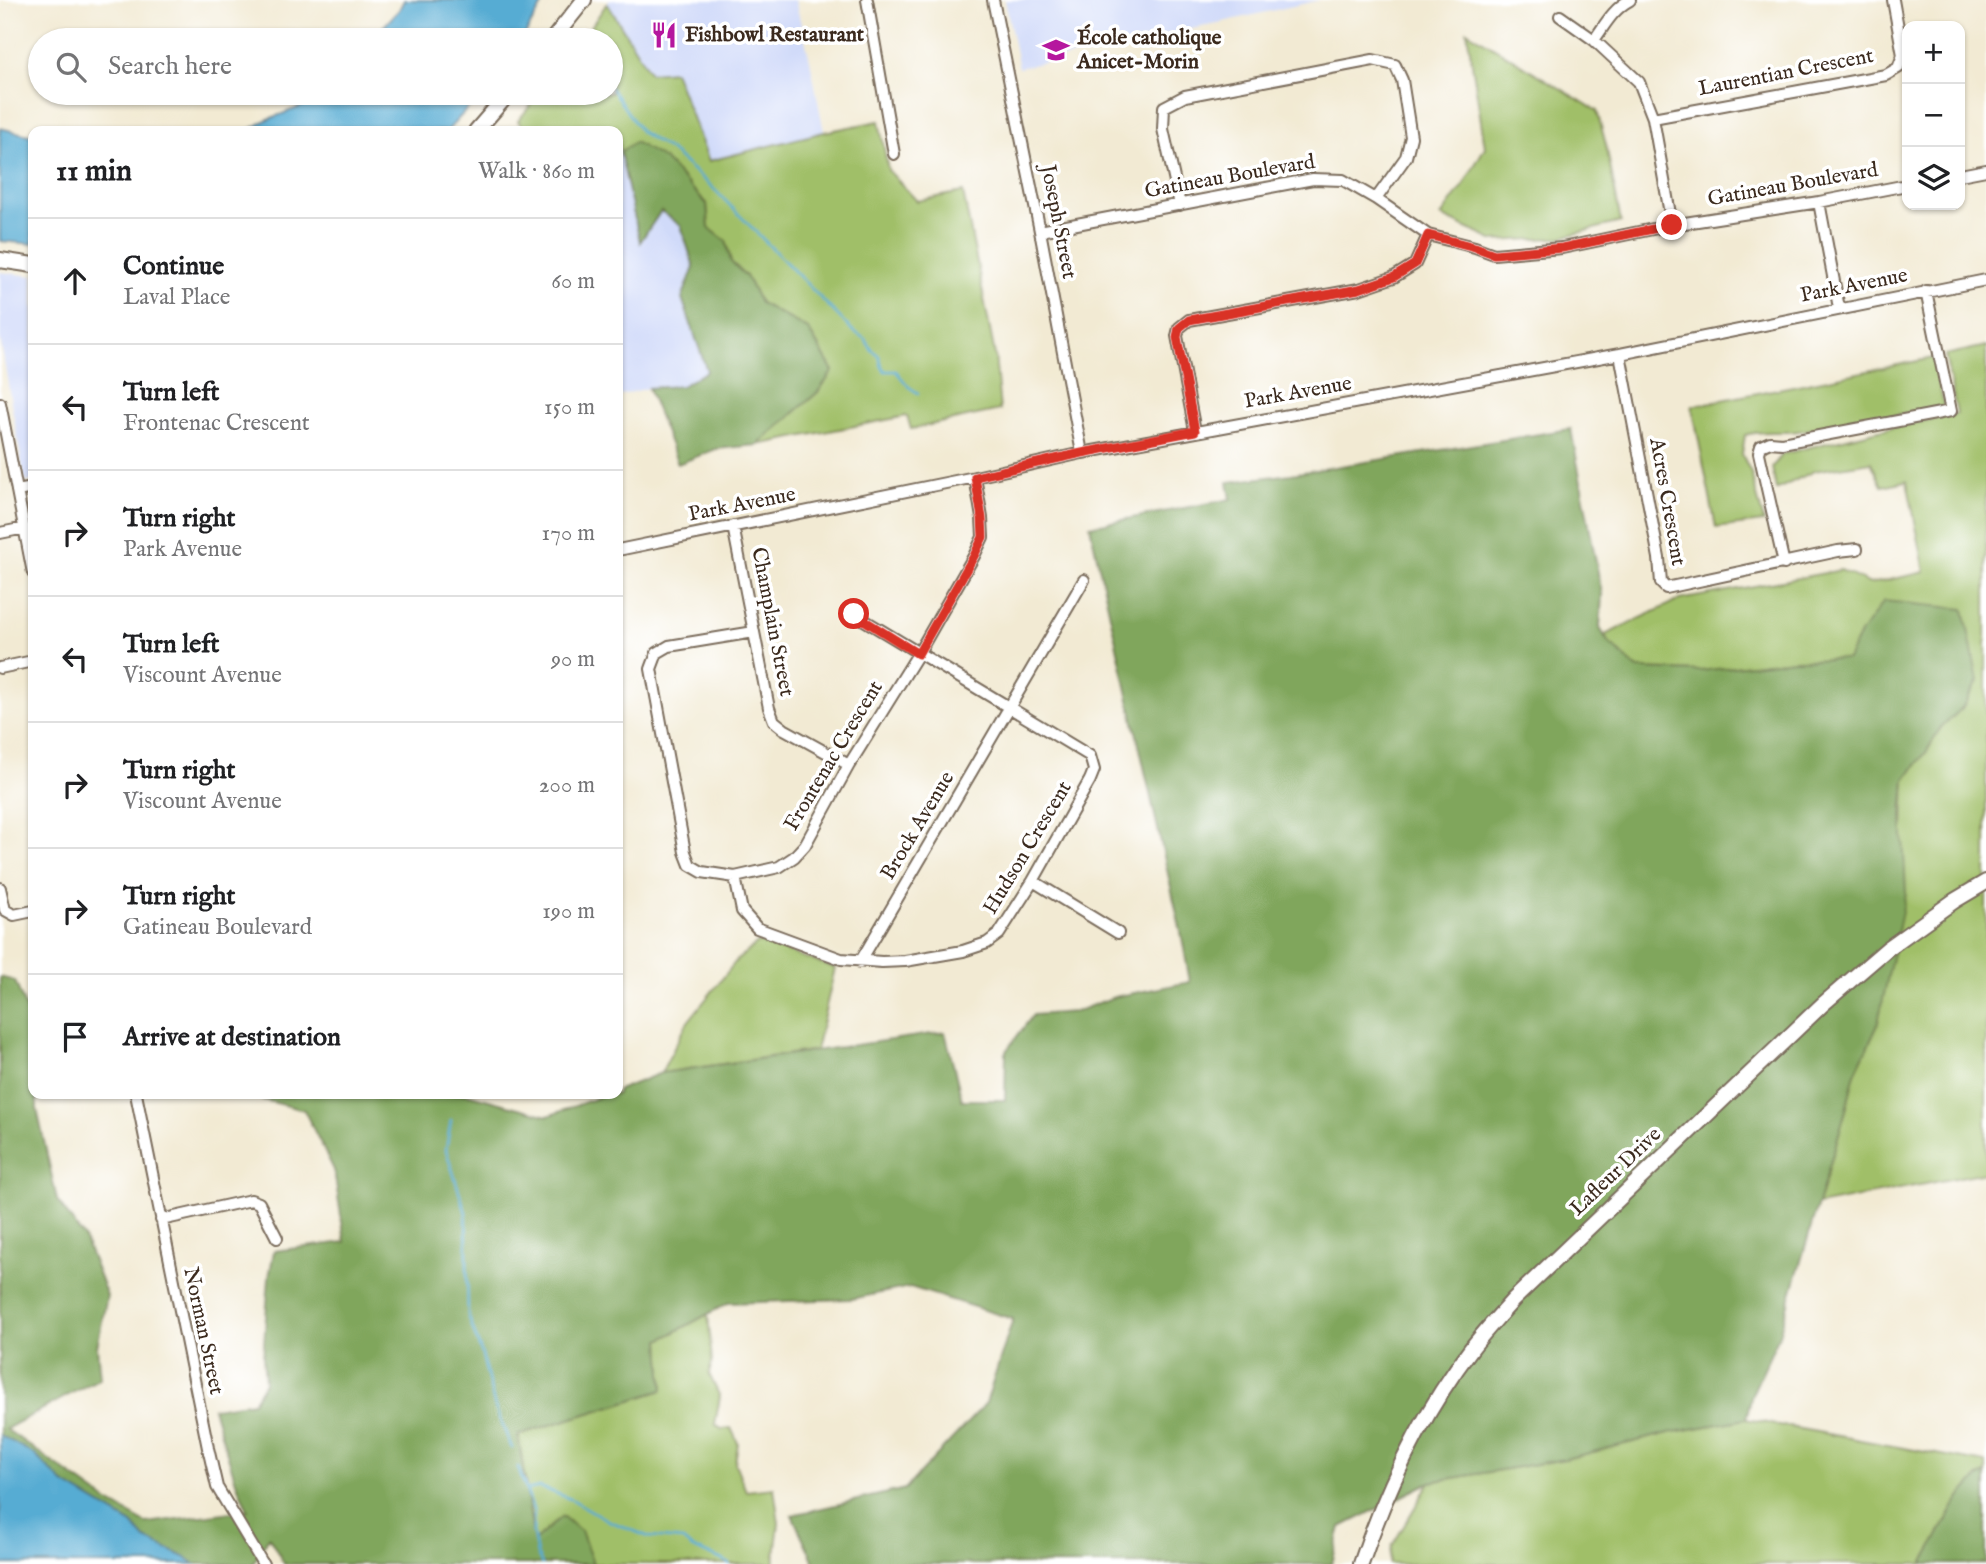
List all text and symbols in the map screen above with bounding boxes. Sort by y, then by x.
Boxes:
restaurant icon: Fishbowl Restaurant [649,20,679,50]
map controls [1902,21,1965,210]
button: + [1902,21,1965,84]
place label: Fishbowl Restaurant [685,22,865,49]
place label: École catholique Anicet-Morin [1076,24,1222,76]
search box [28,28,623,105]
school or university icon: École catholique Anicet-Morin [1041,35,1071,65]
street label: Laurentian Crescent [1696,43,1876,103]
icon: search [52,48,90,86]
text: Search here [108,50,232,83]
button: − [1902,84,1965,147]
button: layers [1902,147,1965,210]
street label: Gatineau Boulevard [1143,149,1318,205]
text: 11 min [56,153,132,191]
text: Walk · 860 m [478,157,595,186]
street label: Gatineau Boulevard [1706,157,1881,213]
street label: Joseph Street [1033,161,1082,281]
route end [1656,209,1687,240]
text: Continue [123,250,224,283]
icon: ahead [56,262,94,300]
street label: Park Avenue [1798,262,1910,310]
text: 60 m [551,267,595,296]
text: Laval Place [123,283,230,312]
street label: Park Avenue [1242,370,1354,416]
text: Turn left [123,376,220,409]
icon: left [56,388,94,426]
text: 150 m [544,393,595,422]
text: Frontenac Crescent [123,409,310,438]
street label: Acres Crescent [1642,435,1692,568]
street label: Park Avenue [686,481,798,529]
text: Turn right [123,502,236,535]
icon: right [56,514,94,552]
text: 170 m [542,519,595,548]
text: Park Avenue [123,535,242,564]
street label: Champlain Street [744,545,800,699]
route start [838,598,869,629]
text: Turn left [123,628,220,661]
icon: left [56,640,94,678]
text: 90 m [551,645,595,674]
text: Viscount Avenue [123,661,282,690]
street label: Frontenac Crescent [779,676,889,836]
text: Turn right [123,754,236,787]
icon: right [56,766,94,804]
street label: Brock Avenue [875,766,961,885]
text: 200 m [539,771,595,800]
street label: Hudson Crescent [978,776,1078,920]
text: Viscount Avenue [123,787,282,816]
text: Turn right [123,880,236,913]
icon: right [56,892,94,930]
text: 190 m [542,897,595,926]
text: Gatineau Boulevard [123,913,312,942]
icon: arrive [56,1018,94,1056]
text: Arrive at destination [123,1021,341,1054]
street label: Lafleur Drive [1565,1121,1668,1222]
street label: Norman Street [176,1265,230,1397]

